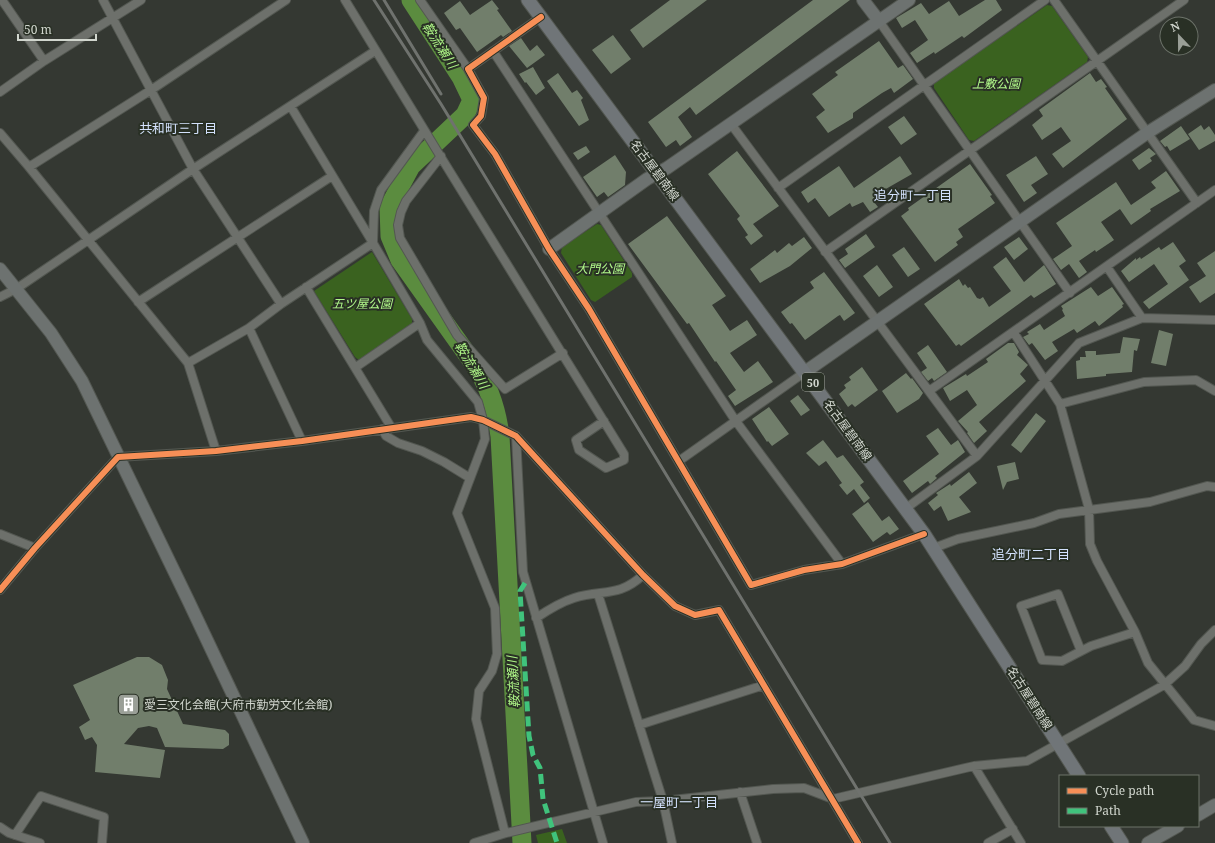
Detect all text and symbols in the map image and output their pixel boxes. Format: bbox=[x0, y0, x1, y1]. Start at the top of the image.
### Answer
scale bar bbox=[18, 16, 96, 42]
north arrow bbox=[1159, 16, 1199, 56]
water label: 鞍流瀬川 bbox=[418, 18, 463, 73]
text: N bbox=[1168, 18, 1182, 35]
text: 50 m bbox=[24, 21, 52, 38]
park label: 上敷公園 bbox=[972, 75, 1022, 92]
district label: 共和町三丁目 bbox=[139, 119, 217, 137]
street label: 名古屋碧南線 bbox=[627, 136, 683, 204]
district label: 追分町一丁目 bbox=[874, 186, 952, 204]
park label: 大門公園 bbox=[576, 260, 626, 277]
park label: 五ツ屋公園 bbox=[332, 295, 394, 312]
water label: 鞍流瀬川 bbox=[451, 338, 494, 394]
road number: 50 bbox=[802, 373, 824, 391]
street label: 名古屋碧南線 bbox=[820, 396, 876, 464]
district label: 追分町二丁目 bbox=[992, 545, 1070, 563]
water label: 鞍流瀬川 bbox=[503, 654, 523, 708]
street label: 名古屋碧南線 bbox=[1003, 663, 1057, 733]
building icon: 愛三文化会館(大府市勤労文化会館) bbox=[115, 691, 141, 717]
place label: 愛三文化会館(大府市勤労文化会館) bbox=[144, 696, 332, 713]
legend bbox=[1059, 775, 1199, 827]
text: Cycle path bbox=[1095, 782, 1155, 799]
district label: 一屋町一丁目 bbox=[640, 793, 718, 811]
text: Path bbox=[1095, 802, 1121, 819]

